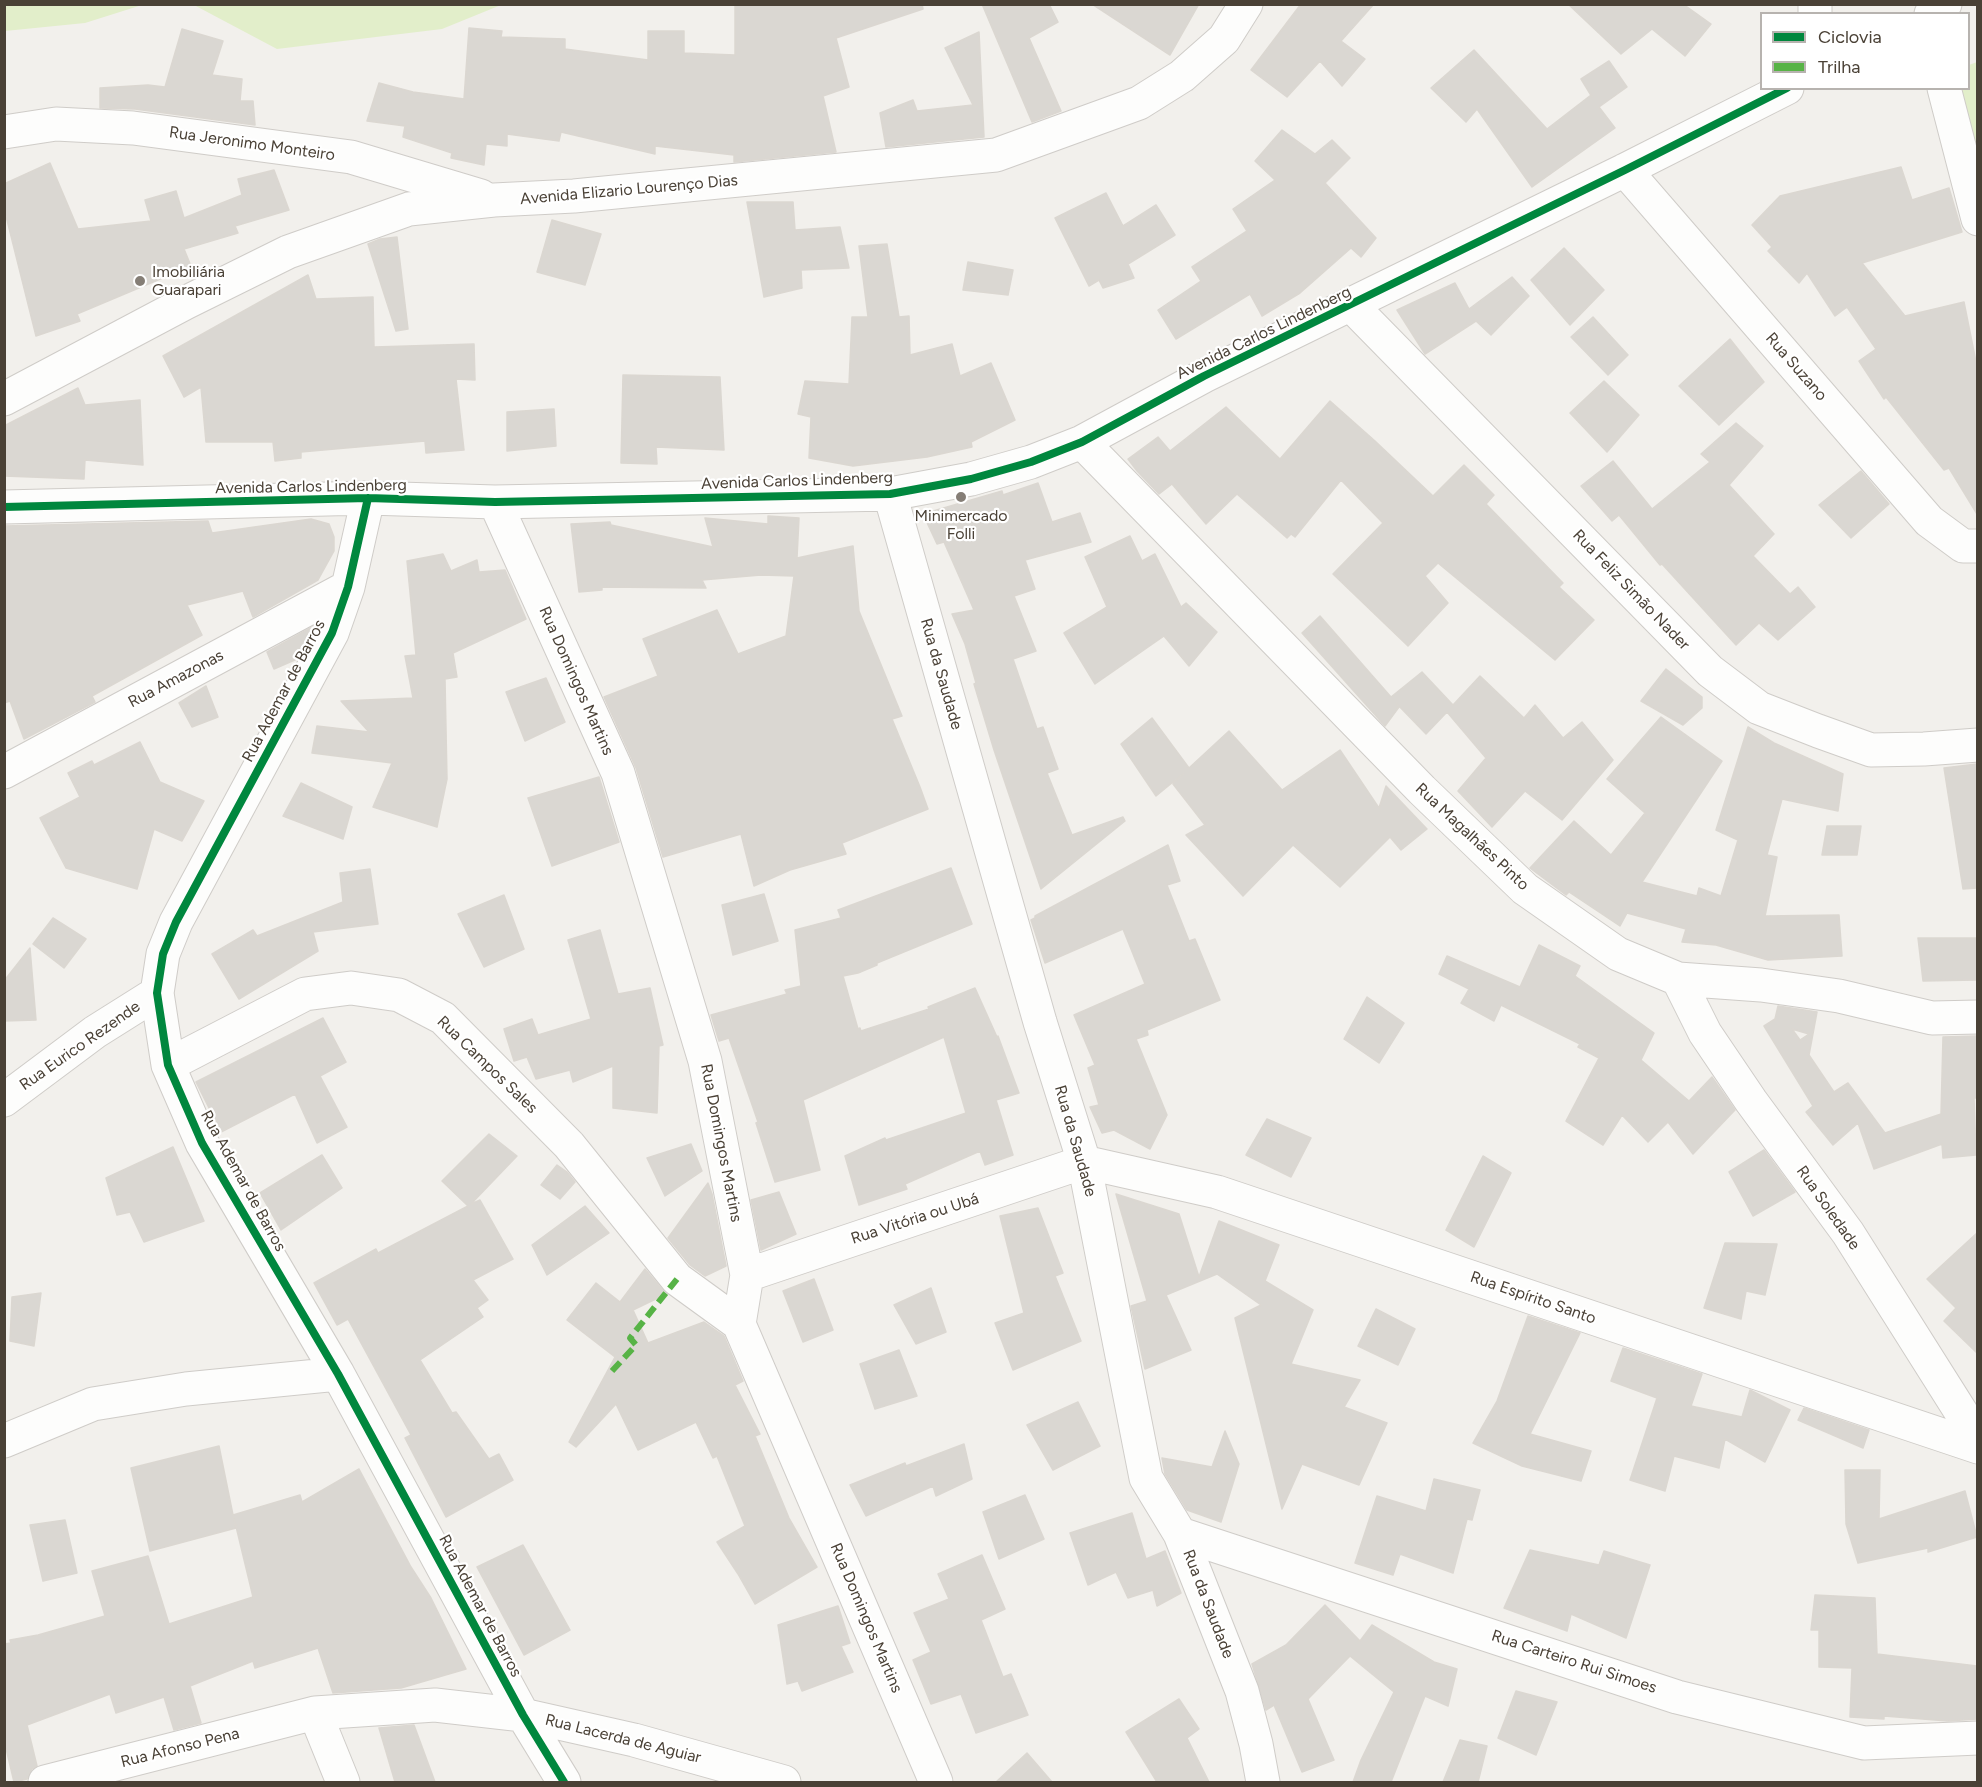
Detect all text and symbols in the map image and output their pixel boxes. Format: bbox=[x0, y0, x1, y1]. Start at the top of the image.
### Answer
legend bbox=[1760, 12, 1970, 90]
text: Ciclovia bbox=[1818, 26, 1882, 48]
text: Trilha bbox=[1818, 56, 1861, 78]
street label: Rua Jeronimo Monteiro bbox=[168, 123, 336, 165]
street label: Avenida Elizario Lourenço Dias bbox=[519, 171, 739, 209]
place label: Imobiliária Guarapari bbox=[152, 262, 225, 300]
marker: Imobiliária Guarapari bbox=[133, 274, 147, 288]
street label: Avenida Carlos Lindenberg bbox=[1174, 282, 1354, 384]
street label: Rua Suzano bbox=[1761, 329, 1831, 405]
street label: Avenida Carlos Lindenberg bbox=[701, 468, 893, 494]
street label: Avenida Carlos Lindenberg bbox=[215, 476, 407, 498]
marker: Minimercado Folli bbox=[954, 490, 968, 504]
place label: Minimercado Folli bbox=[914, 506, 1008, 544]
street label: Rua Feliz Simão Nader bbox=[1569, 526, 1693, 654]
street label: Rua Domingos Martins bbox=[535, 604, 617, 758]
street label: Rua Ademar de Barros bbox=[238, 616, 330, 766]
street label: Rua da Saudade bbox=[916, 616, 966, 732]
street label: Rua Amazonas bbox=[125, 646, 227, 712]
street label: Rua Magalhães Pinto bbox=[1411, 779, 1533, 895]
street label: Rua Eurico Rezende bbox=[16, 997, 144, 1095]
street label: Rua Campos Sales bbox=[433, 1012, 541, 1118]
street label: Rua Domingos Martins bbox=[696, 1062, 746, 1224]
street label: Rua da Saudade bbox=[1050, 1083, 1100, 1199]
street label: Rua Ademar de Barros bbox=[196, 1107, 290, 1255]
street label: Rua Soledade bbox=[1792, 1162, 1864, 1254]
street label: Rua Vitória ou Ubá bbox=[849, 1189, 981, 1249]
street label: Rua Espírito Santo bbox=[1468, 1267, 1598, 1329]
street label: Rua Ademar de Barros bbox=[434, 1531, 526, 1681]
street label: Rua Domingos Martins bbox=[826, 1540, 906, 1696]
street label: Rua da Saudade bbox=[1178, 1547, 1238, 1661]
street label: Rua Carteiro Rui Simoes bbox=[1489, 1626, 1659, 1698]
street label: Rua Lacerda de Aguiar bbox=[543, 1710, 703, 1768]
street label: Rua Afonso Pena bbox=[119, 1724, 241, 1772]

